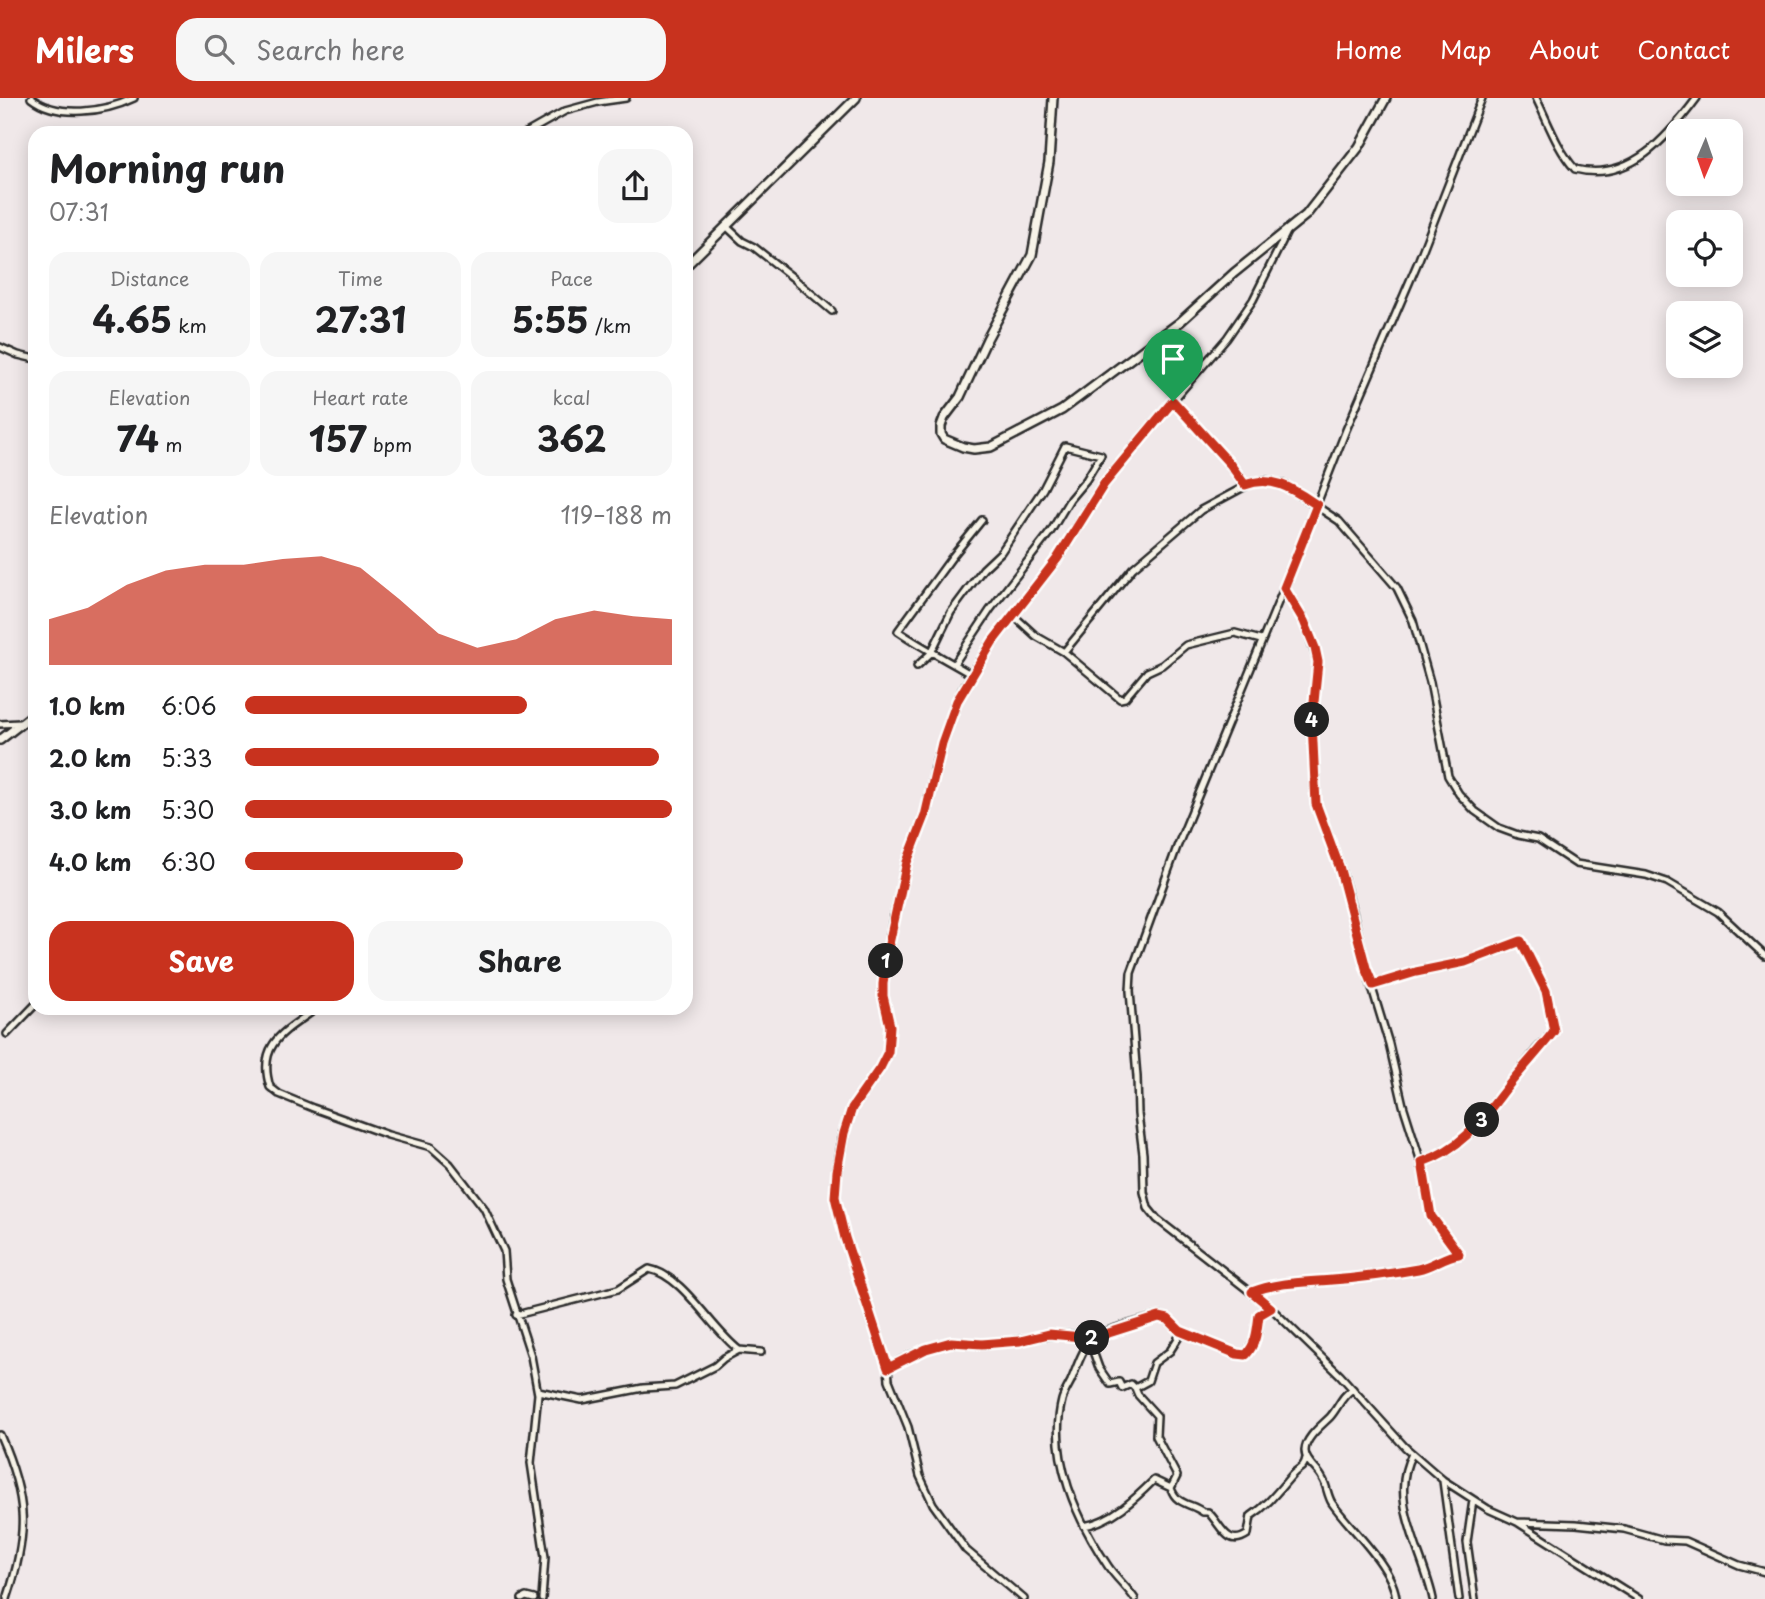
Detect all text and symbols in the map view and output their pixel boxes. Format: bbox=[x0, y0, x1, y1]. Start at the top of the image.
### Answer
search box bbox=[176, 18, 666, 81]
text: Milers bbox=[35, 24, 134, 74]
icon: search bbox=[200, 30, 238, 68]
text: Search here bbox=[256, 30, 405, 69]
text: Home bbox=[1335, 31, 1402, 67]
text: Map bbox=[1440, 31, 1491, 67]
text: About bbox=[1529, 31, 1599, 67]
text: Contact bbox=[1637, 31, 1730, 67]
north arrow bbox=[1666, 119, 1743, 196]
map controls bbox=[1666, 119, 1743, 378]
text: Morning run bbox=[49, 139, 285, 196]
button: share bbox=[598, 149, 672, 223]
text: 07:31 bbox=[49, 194, 109, 229]
button: locate bbox=[1666, 210, 1743, 287]
text: Distance bbox=[110, 264, 189, 292]
text: Time bbox=[338, 264, 383, 292]
text: Pace bbox=[550, 264, 593, 292]
text: 4.65 bbox=[92, 292, 172, 345]
text: 27:31 bbox=[315, 292, 406, 345]
text: 5:55 bbox=[512, 292, 589, 345]
button: layers bbox=[1666, 301, 1743, 378]
text: km bbox=[172, 311, 207, 339]
text: /km bbox=[589, 311, 631, 339]
pin bbox=[1143, 329, 1203, 401]
icon: arrive bbox=[1154, 340, 1192, 378]
text: Elevation bbox=[109, 383, 190, 411]
text: Heart rate bbox=[313, 383, 408, 411]
text: kcal bbox=[553, 383, 590, 411]
text: 74 bbox=[116, 411, 159, 464]
text: 157 bbox=[309, 411, 367, 464]
text: 362 bbox=[537, 411, 606, 464]
text: m bbox=[159, 430, 183, 458]
text: bpm bbox=[367, 430, 412, 458]
text: Elevation bbox=[49, 497, 148, 532]
text: 119–188 m bbox=[561, 497, 672, 532]
text: 1.0 km bbox=[49, 688, 126, 723]
text: 6:06 bbox=[161, 688, 217, 723]
pin: 4 bbox=[1294, 702, 1330, 738]
text: 4 bbox=[1305, 705, 1318, 733]
text: 2.0 km bbox=[49, 740, 131, 775]
text: 5:33 bbox=[161, 740, 213, 775]
text: 3.0 km bbox=[49, 792, 131, 827]
text: 5:30 bbox=[161, 792, 214, 827]
text: 4.0 km bbox=[49, 844, 132, 879]
text: 6:30 bbox=[161, 844, 216, 879]
button: Save bbox=[49, 921, 354, 1001]
button: Share bbox=[368, 921, 672, 1001]
pin: 1 bbox=[868, 944, 903, 978]
text: 1 bbox=[881, 946, 890, 974]
pin: 3 bbox=[1464, 1102, 1500, 1138]
text: 3 bbox=[1475, 1105, 1488, 1133]
pin: 2 bbox=[1074, 1320, 1110, 1356]
text: 2 bbox=[1085, 1323, 1098, 1351]

